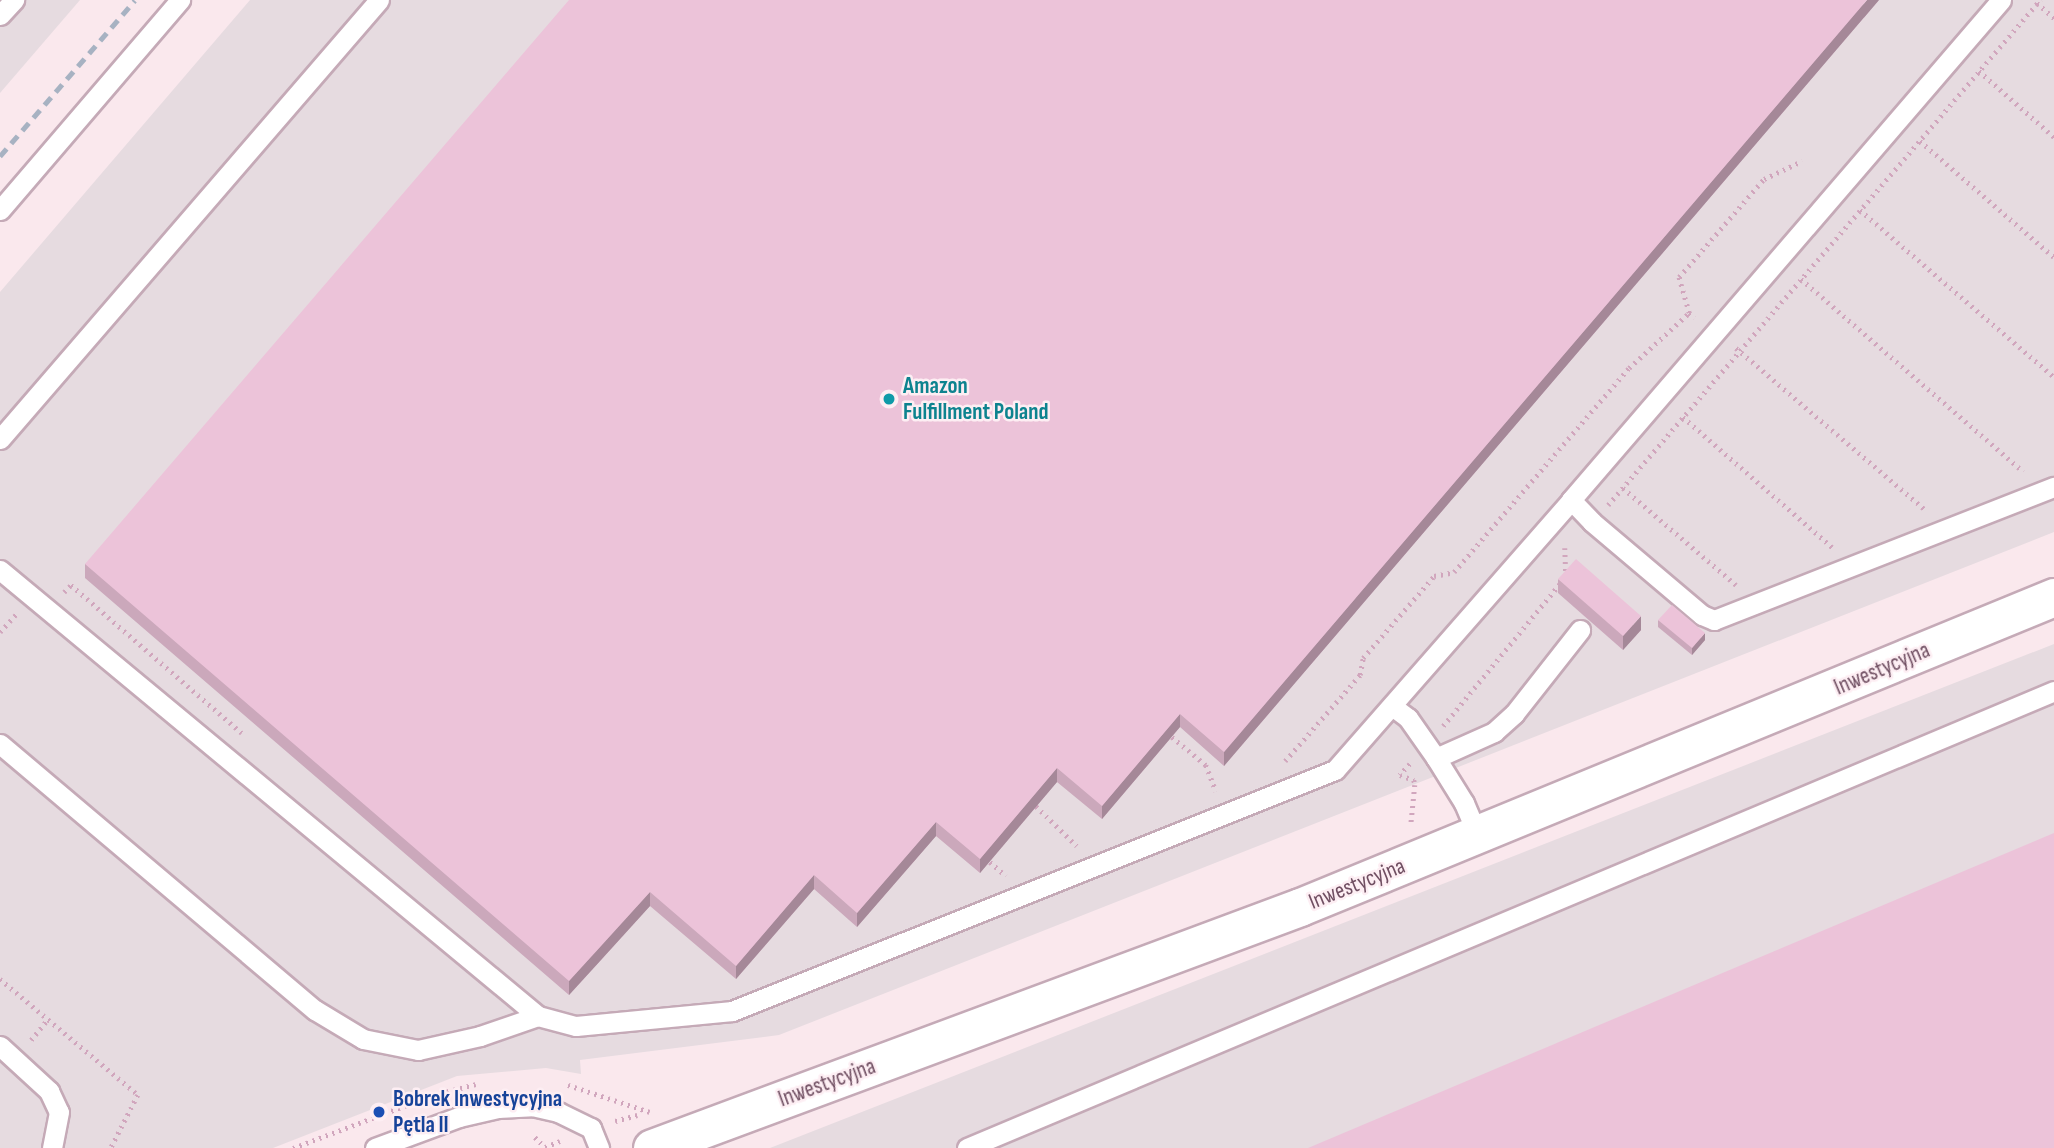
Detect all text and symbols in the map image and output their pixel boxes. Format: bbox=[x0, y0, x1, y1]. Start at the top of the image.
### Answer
place label: Amazon Fulfillment Poland bbox=[903, 372, 1049, 426]
marker: Amazon Fulfillment Poland bbox=[881, 391, 897, 407]
street label: Inwestycyjna bbox=[1830, 637, 1934, 701]
street label: Inwestycyjna bbox=[1305, 852, 1409, 916]
street label: Inwestycyjna bbox=[775, 1053, 879, 1113]
place label: Bobrek Inwestycyjna Pętla II bbox=[393, 1085, 562, 1139]
marker: Bobrek Inwestycyjna Pętla II bbox=[371, 1104, 387, 1120]

